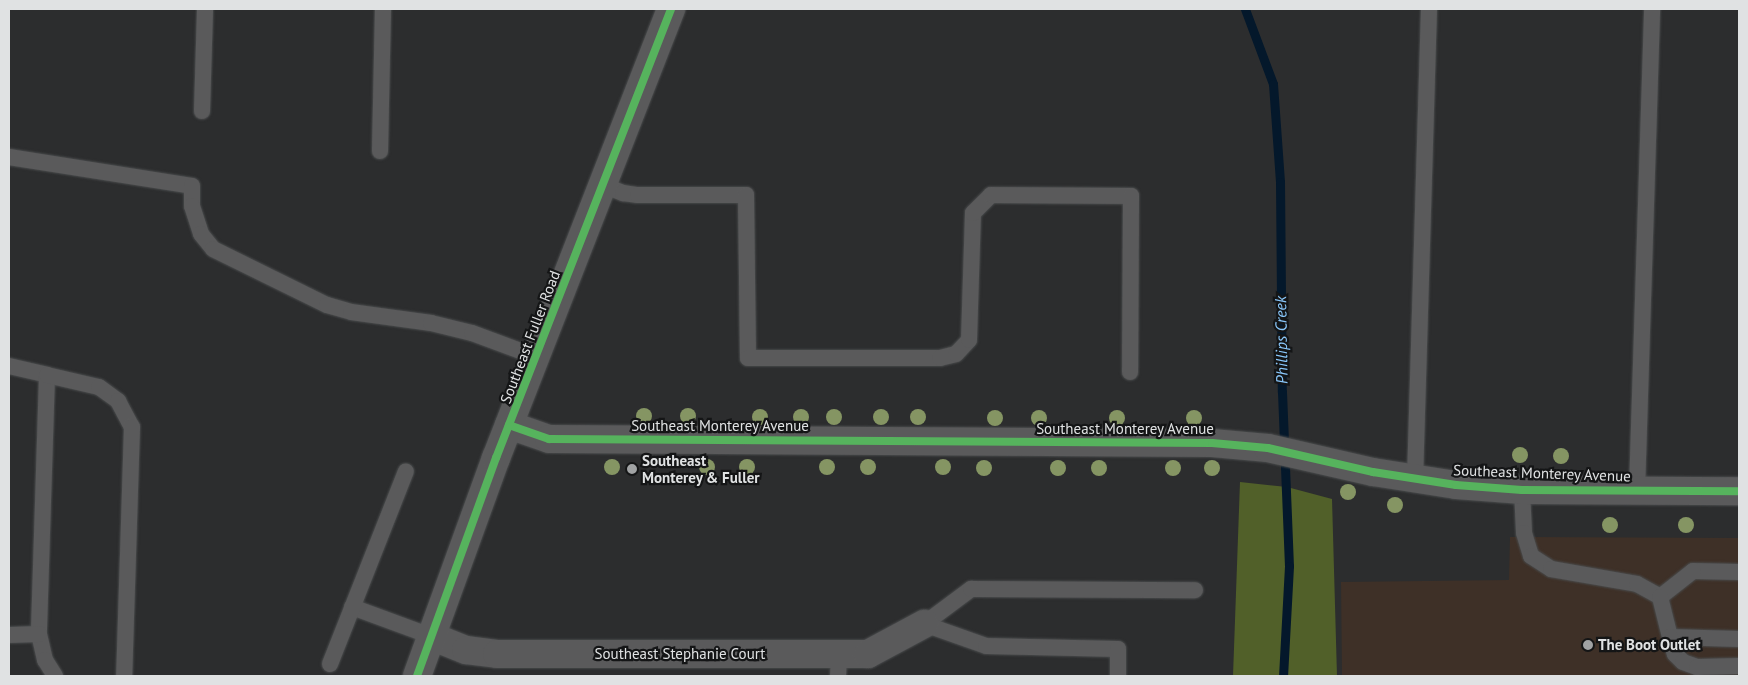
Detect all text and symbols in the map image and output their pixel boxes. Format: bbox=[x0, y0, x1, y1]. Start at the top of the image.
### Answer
street label: Southeast Fuller Road bbox=[496, 268, 564, 406]
water label: Phillips Creek bbox=[1271, 296, 1291, 384]
street label: Southeast Monterey Avenue bbox=[631, 417, 809, 435]
street label: Southeast Monterey Avenue bbox=[1036, 420, 1214, 438]
place label: Southeast Monterey & Fuller bbox=[642, 451, 760, 486]
street label: Southeast Monterey Avenue bbox=[1452, 461, 1632, 485]
marker: Southeast Monterey & Fuller bbox=[626, 463, 638, 475]
place label: The Boot Outlet bbox=[1598, 636, 1701, 654]
marker: The Boot Outlet bbox=[1582, 639, 1594, 651]
street label: Southeast Stephanie Court bbox=[595, 645, 765, 663]

